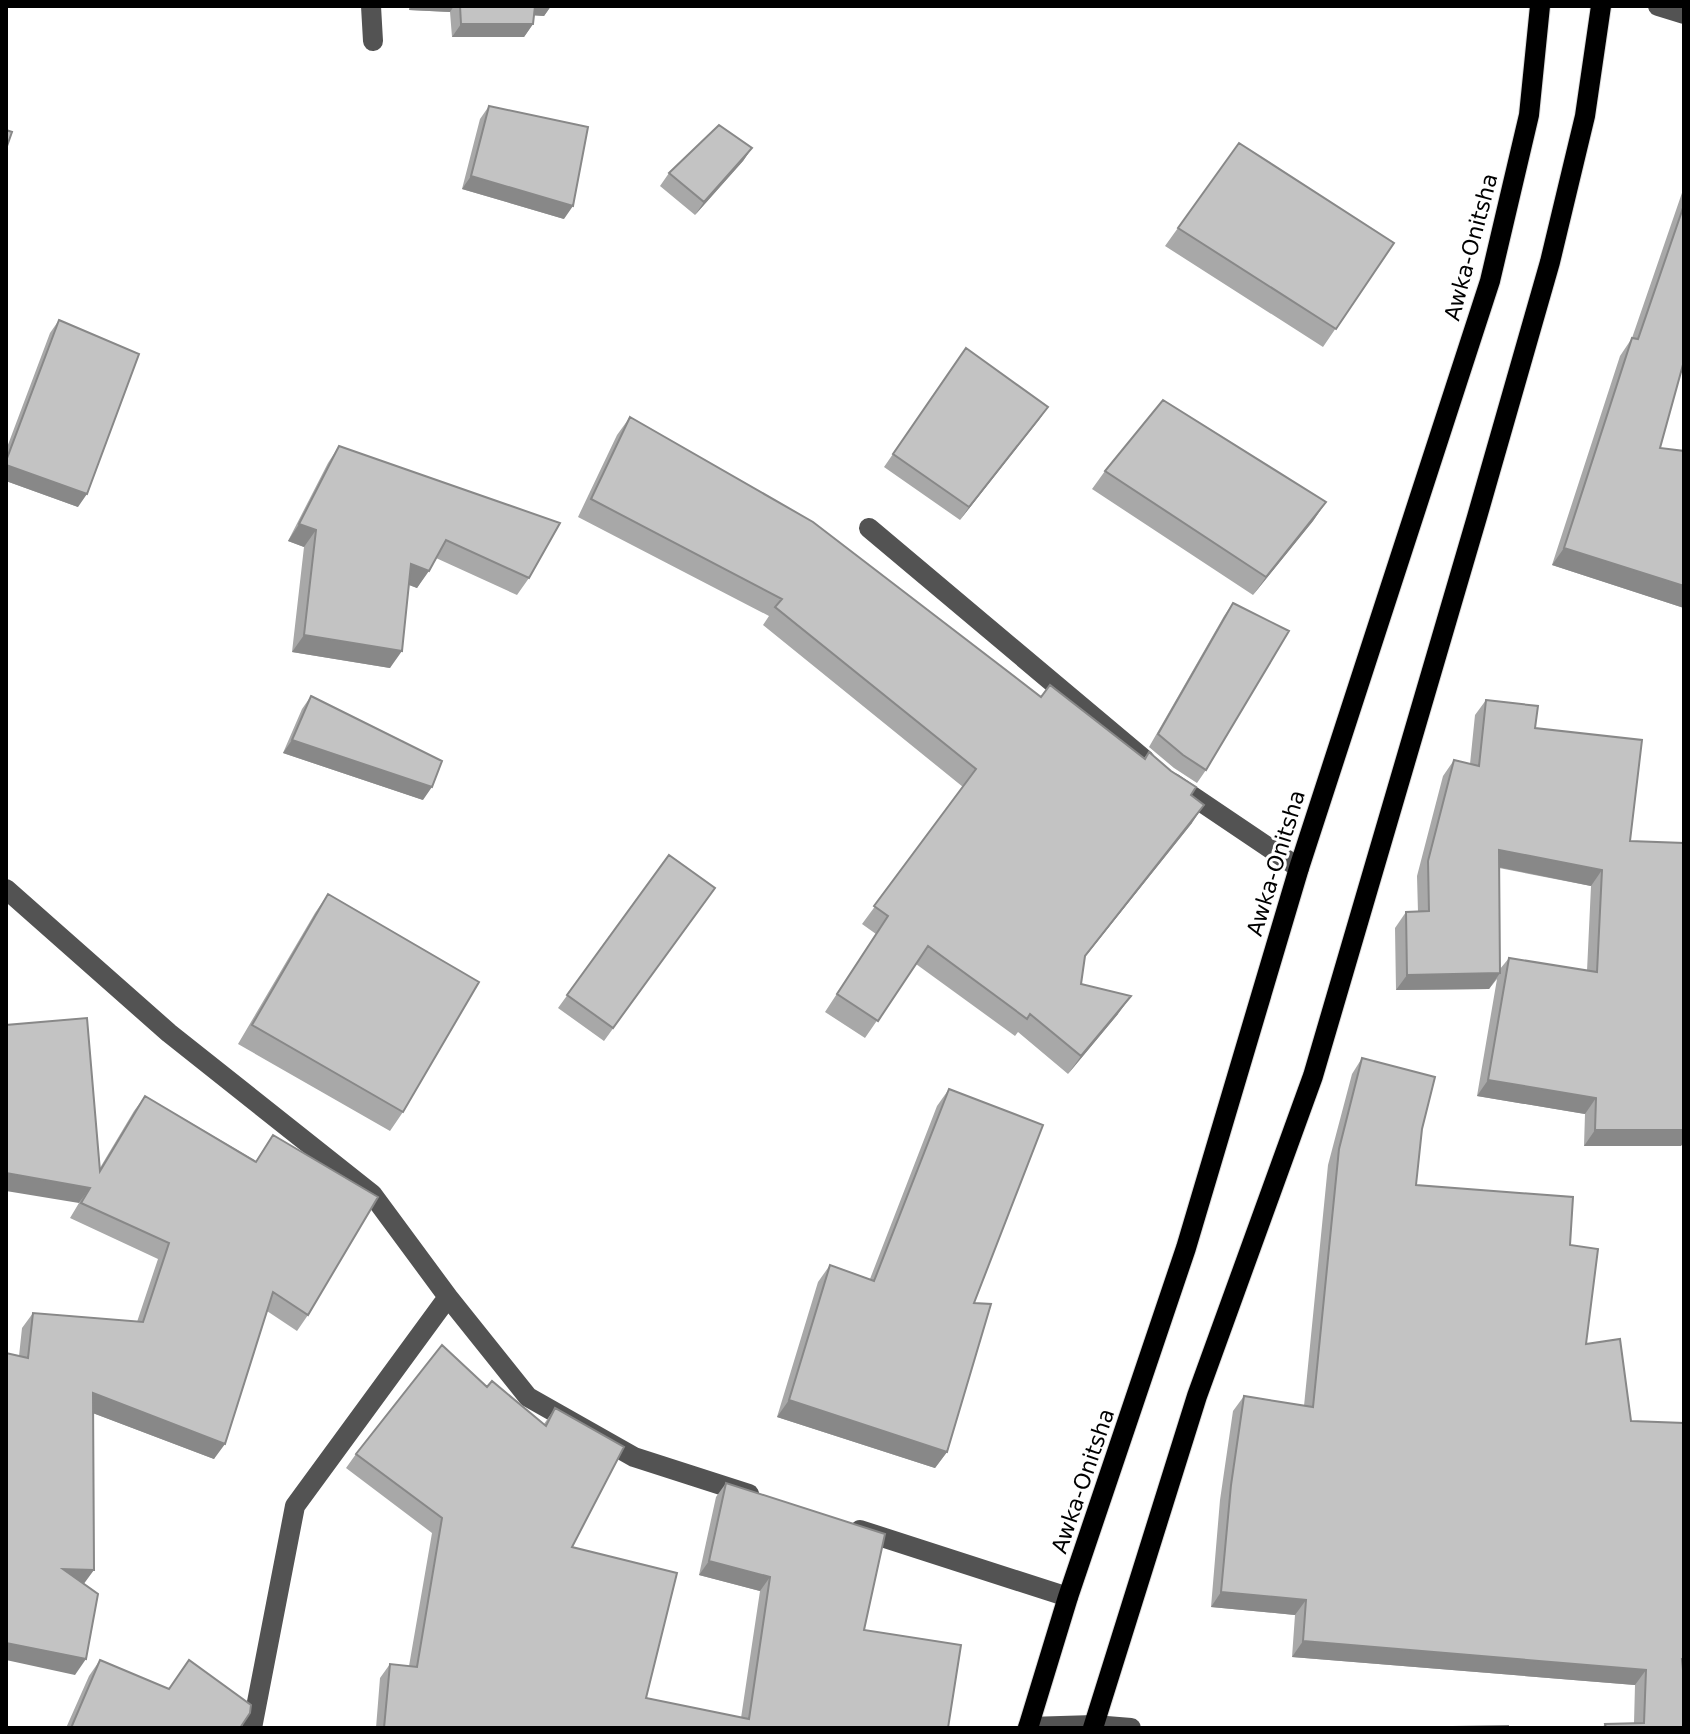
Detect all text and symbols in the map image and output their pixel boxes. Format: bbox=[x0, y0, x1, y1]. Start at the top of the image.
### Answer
street label: Awka-Onitsha bbox=[1439, 171, 1503, 323]
street label: Awka-Onitsha bbox=[1242, 787, 1310, 939]
street label: Awka-Onitsha bbox=[1047, 1405, 1119, 1557]

